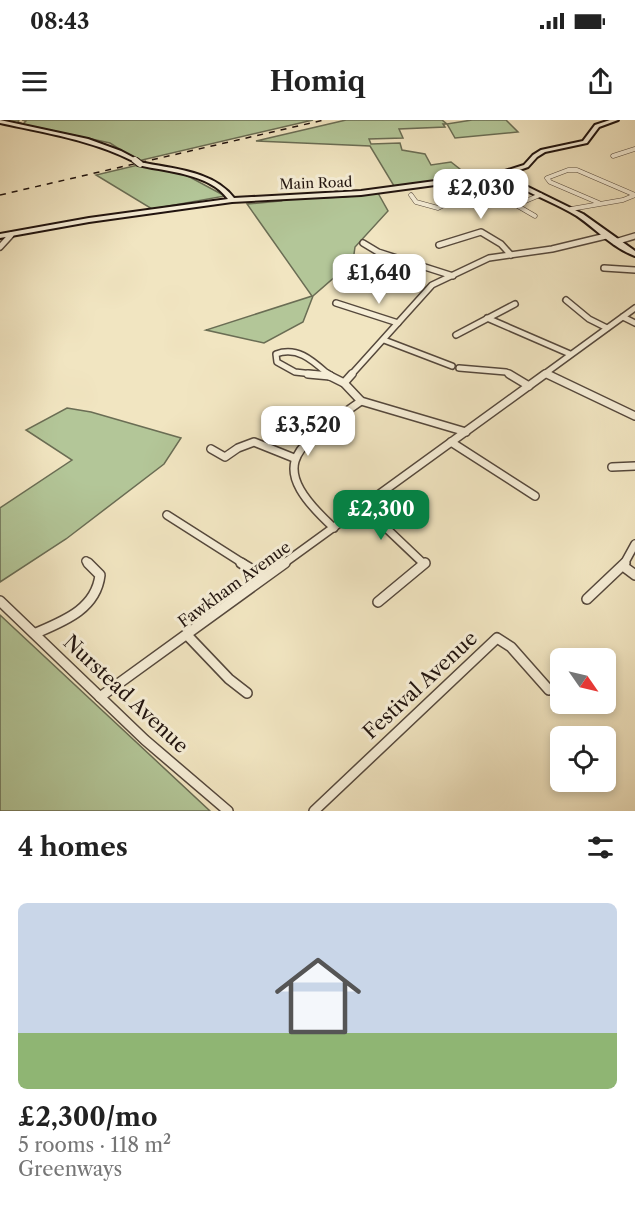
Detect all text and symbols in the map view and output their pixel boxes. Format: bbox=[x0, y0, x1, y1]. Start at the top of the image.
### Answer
text: 08:43 bbox=[30, 8, 90, 35]
icon: menu bbox=[18, 65, 51, 98]
text: Homiq bbox=[270, 65, 365, 98]
icon: share bbox=[584, 65, 617, 98]
pin: £2,030 bbox=[432, 169, 530, 220]
street label: Main Road bbox=[279, 173, 353, 193]
text: £2,030 bbox=[447, 176, 515, 200]
pin: £1,640 bbox=[330, 254, 428, 305]
text: £1,640 bbox=[347, 261, 411, 285]
pin: £3,520 bbox=[259, 406, 357, 457]
text: £3,520 bbox=[275, 413, 341, 437]
pin: £2,300 bbox=[332, 490, 430, 541]
text: £2,300 bbox=[347, 497, 415, 521]
street label: Fawkham Avenue bbox=[174, 536, 294, 631]
street label: Festival Avenue bbox=[358, 626, 482, 744]
street label: Nurstead Avenue bbox=[59, 630, 193, 758]
north arrow bbox=[550, 648, 616, 714]
map controls bbox=[550, 648, 616, 792]
button: locate bbox=[550, 726, 616, 792]
text: 4 homes bbox=[18, 831, 128, 863]
icon: filters bbox=[584, 831, 617, 864]
icon: home bbox=[264, 942, 372, 1050]
text: £2,300/mo bbox=[18, 1101, 158, 1133]
text: 5 rooms · 118 m² bbox=[18, 1133, 171, 1157]
text: Greenways bbox=[18, 1157, 122, 1181]

